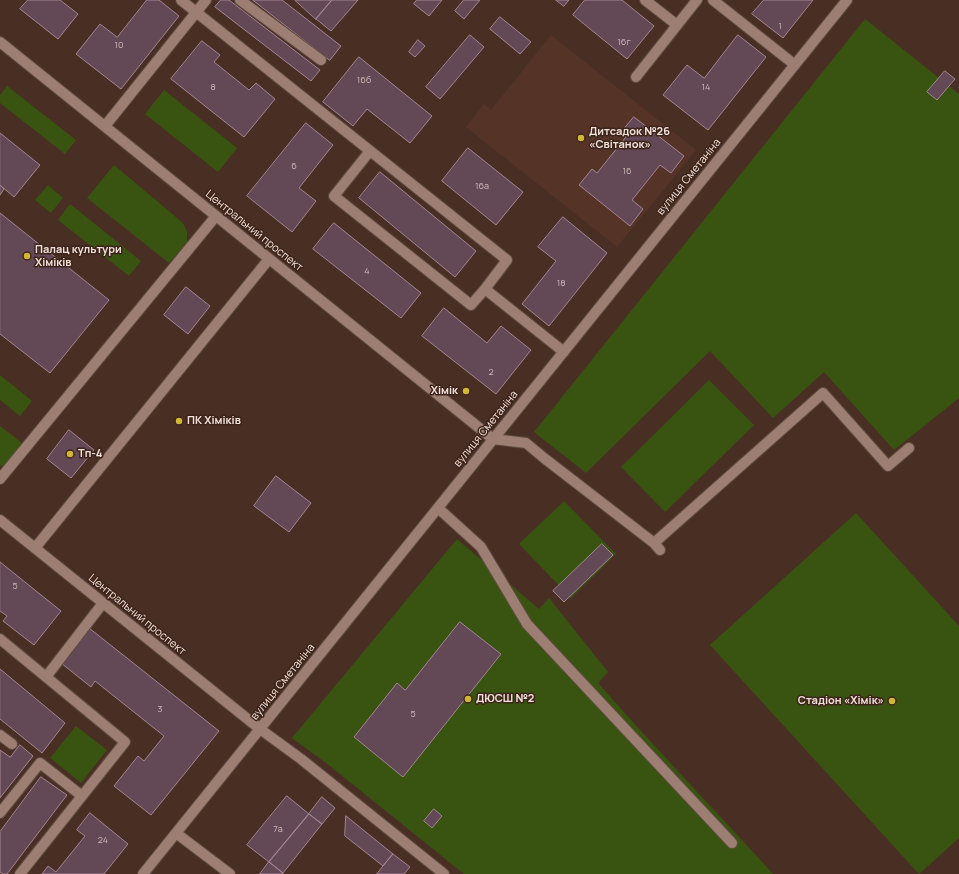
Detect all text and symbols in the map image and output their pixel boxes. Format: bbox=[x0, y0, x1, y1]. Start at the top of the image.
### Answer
house number: 1 bbox=[778, 21, 782, 31]
house number: 16г bbox=[617, 37, 631, 47]
house number: 10 bbox=[115, 40, 123, 50]
house number: 16б bbox=[357, 75, 371, 85]
house number: 8 bbox=[210, 82, 216, 92]
house number: 14 bbox=[702, 82, 710, 92]
place label: Дитсадок №26 «Світанок» bbox=[589, 125, 670, 151]
marker: Дитсадок №26 «Світанок» bbox=[576, 133, 586, 143]
street label: вулиця Сметаніна bbox=[654, 136, 724, 218]
house number: 6 bbox=[291, 161, 297, 171]
house number: 16 bbox=[622, 166, 632, 176]
house number: 16а bbox=[475, 181, 489, 191]
street label: Центральний проспект bbox=[203, 188, 305, 274]
place label: Палац культури Хіміків bbox=[35, 243, 122, 269]
marker: Палац культури Хіміків bbox=[22, 251, 32, 261]
house number: 4 bbox=[364, 266, 370, 276]
house number: 18 bbox=[557, 278, 565, 288]
house number: 2 bbox=[488, 367, 494, 377]
place label: Хімік bbox=[431, 384, 458, 398]
marker: Хімік bbox=[461, 386, 471, 396]
street label: вулиця Сметаніна bbox=[451, 388, 521, 470]
place label: ПК Хіміків bbox=[187, 414, 241, 428]
marker: ПК Хіміків bbox=[174, 416, 184, 426]
place label: Тп-4 bbox=[78, 447, 103, 461]
marker: Тп-4 bbox=[65, 449, 75, 459]
street label: Центральний проспект bbox=[86, 572, 188, 658]
house number: 5 bbox=[12, 581, 18, 591]
street label: вулиця Сметаніна bbox=[248, 641, 318, 723]
place label: ДЮСШ №2 bbox=[476, 692, 534, 706]
marker: ДЮСШ №2 bbox=[463, 694, 473, 704]
place label: Стадіон «Хімік» bbox=[798, 694, 884, 708]
marker: Стадіон «Хімік» bbox=[887, 696, 897, 706]
house number: 3 bbox=[158, 704, 162, 714]
house number: 5 bbox=[410, 709, 416, 719]
house number: 7а bbox=[273, 824, 283, 834]
house number: 24 bbox=[98, 835, 108, 845]

